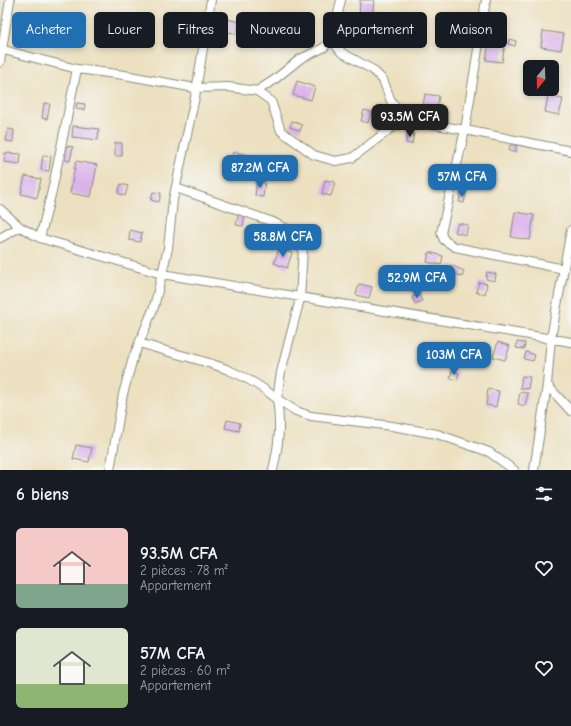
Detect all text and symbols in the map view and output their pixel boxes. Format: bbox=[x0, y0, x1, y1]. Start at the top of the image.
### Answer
chip: Acheter bbox=[12, 12, 86, 48]
chip: Louer bbox=[94, 12, 155, 48]
chip: Filtres bbox=[163, 12, 228, 48]
chip: Nouveau bbox=[236, 12, 315, 48]
chip: Appartement bbox=[323, 12, 427, 48]
chip: Maison bbox=[435, 12, 507, 48]
north arrow bbox=[523, 60, 559, 96]
map controls bbox=[523, 60, 559, 96]
pin: 93.5M CFA bbox=[364, 104, 456, 138]
text: 93.5M CFA bbox=[380, 109, 440, 124]
pin: 87.2M CFA bbox=[214, 155, 306, 189]
text: 87.2M CFA bbox=[231, 160, 289, 175]
pin: 57M CFA bbox=[425, 164, 499, 198]
text: 57M CFA bbox=[437, 169, 487, 184]
pin: 58.8M CFA bbox=[237, 224, 329, 258]
text: 58.8M CFA bbox=[253, 229, 313, 244]
pin: 52.9M CFA bbox=[371, 265, 463, 299]
text: 52.9M CFA bbox=[387, 270, 447, 285]
pin: 103M CFA bbox=[413, 342, 495, 376]
text: 103M CFA bbox=[426, 347, 482, 362]
icon: filters bbox=[533, 483, 555, 505]
text: 6 biens bbox=[16, 485, 69, 504]
icon: home bbox=[48, 544, 96, 592]
text: 93.5M CFA bbox=[140, 544, 218, 563]
icon: heart bbox=[533, 557, 555, 579]
text: 2 pièces · 78 m² bbox=[140, 563, 228, 578]
text: Appartement bbox=[140, 578, 211, 593]
icon: home bbox=[48, 644, 96, 692]
text: 57M CFA bbox=[140, 644, 205, 663]
icon: heart bbox=[533, 657, 555, 679]
text: 2 pièces · 60 m² bbox=[140, 663, 230, 678]
text: Appartement bbox=[140, 678, 211, 693]

